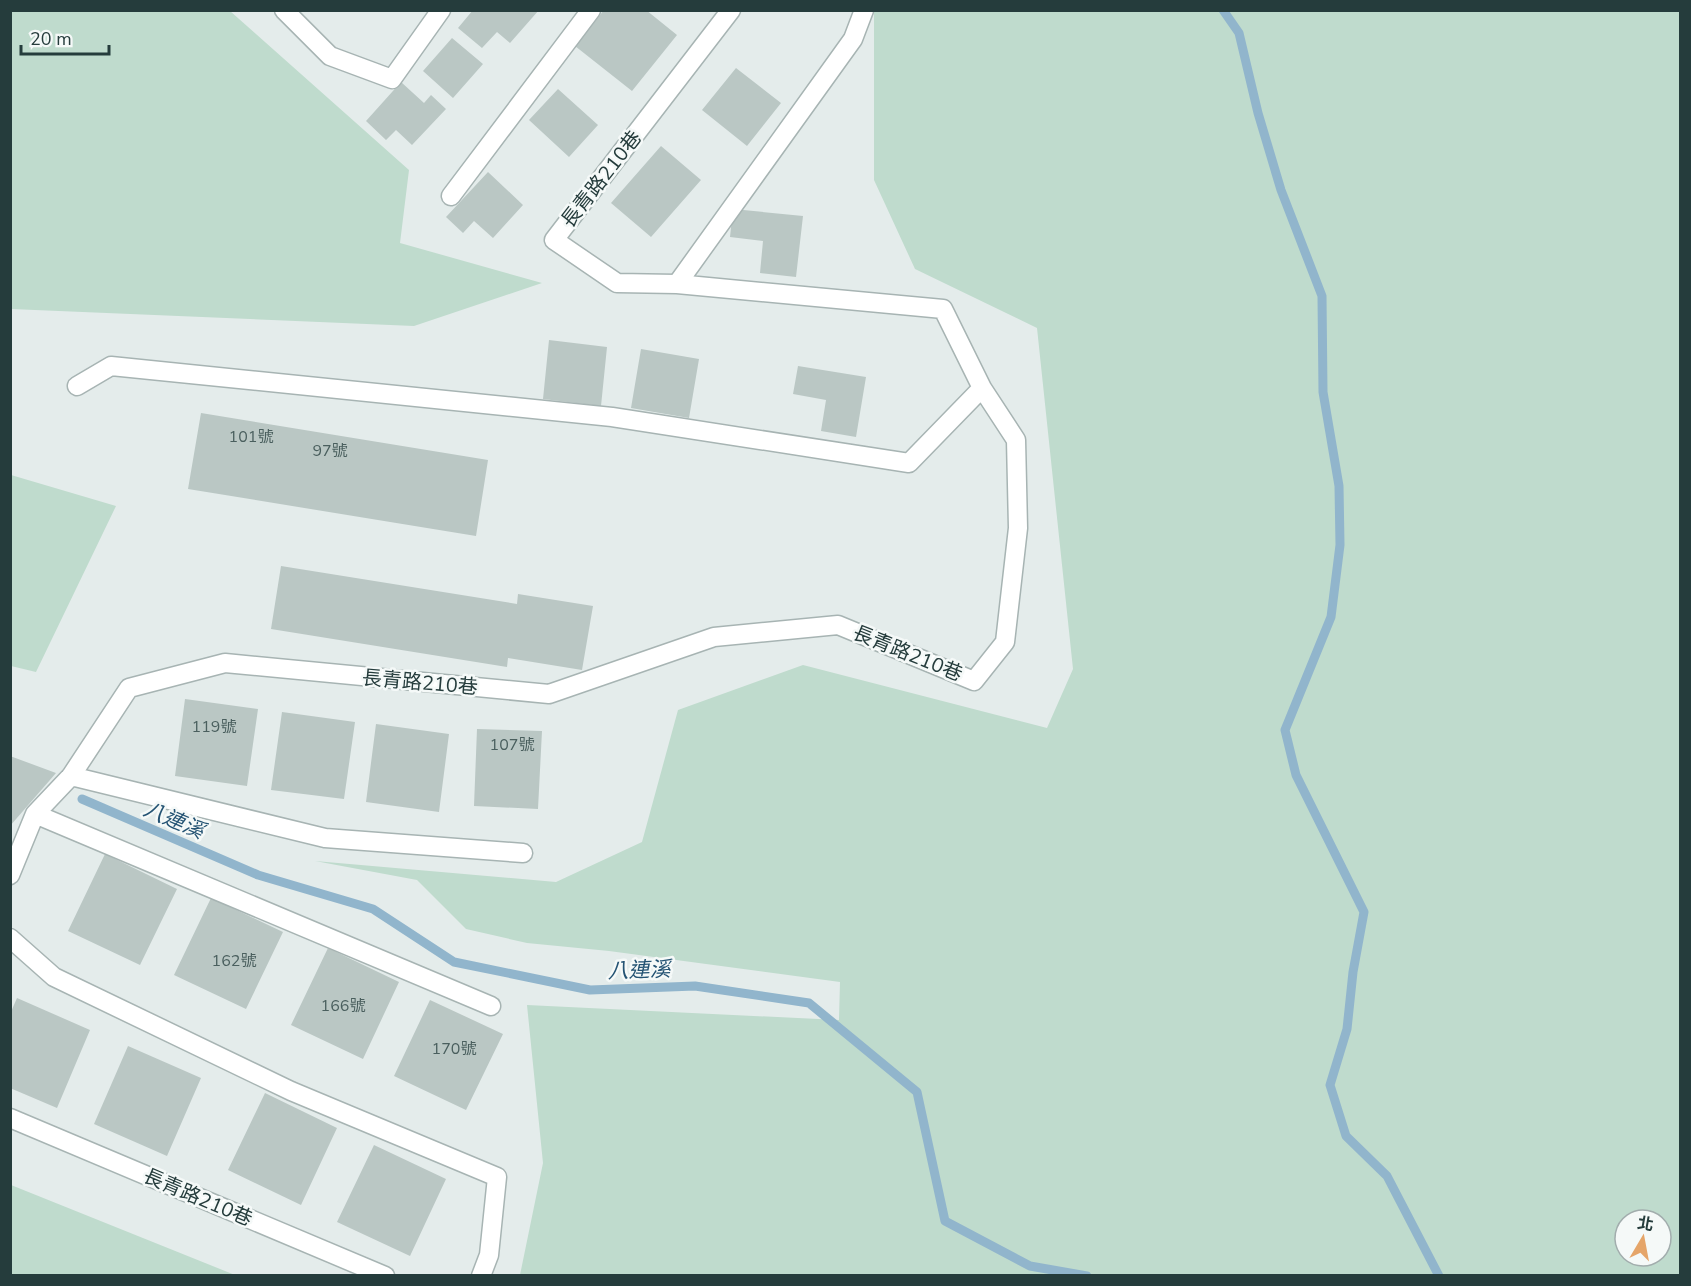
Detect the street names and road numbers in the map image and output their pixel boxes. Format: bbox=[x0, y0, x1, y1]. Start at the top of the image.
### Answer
street label: 長青路210巷 bbox=[555, 125, 648, 233]
street label: 長青路210巷 bbox=[849, 619, 967, 688]
street label: 長青路210巷 bbox=[361, 664, 479, 701]
street label: 長青路210巷 bbox=[139, 1162, 256, 1233]

